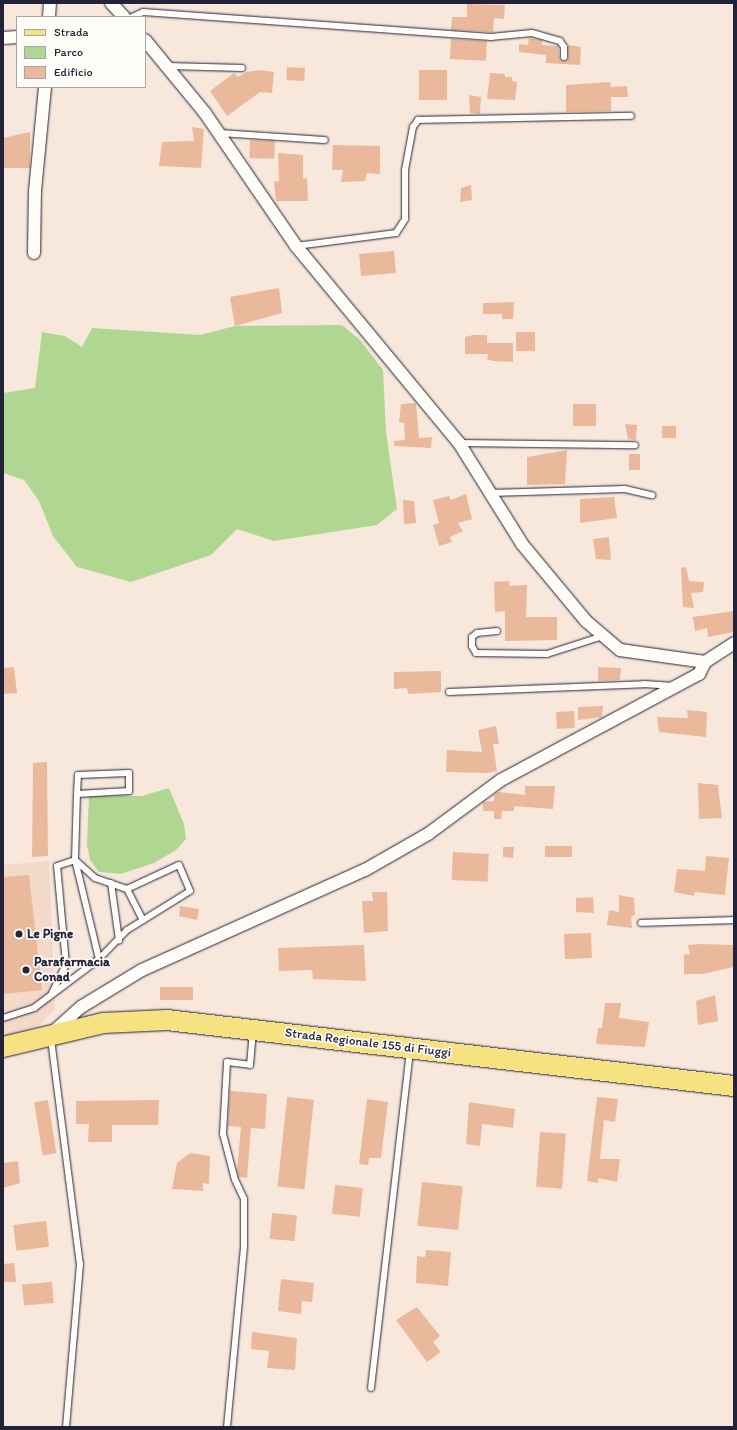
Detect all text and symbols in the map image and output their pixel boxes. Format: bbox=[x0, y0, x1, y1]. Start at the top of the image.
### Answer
legend bbox=[16, 16, 146, 88]
text: Strada bbox=[54, 25, 88, 39]
text: Parco bbox=[54, 45, 83, 59]
text: Edificio bbox=[54, 65, 93, 79]
place label: Le Pigne bbox=[27, 926, 73, 942]
marker: Le Pigne bbox=[14, 929, 24, 939]
place label: Parafarmacia Conad bbox=[34, 955, 110, 986]
marker: Parafarmacia Conad bbox=[21, 965, 31, 975]
street label: Strada Regionale 155 di Fiuggi bbox=[284, 1025, 452, 1061]

